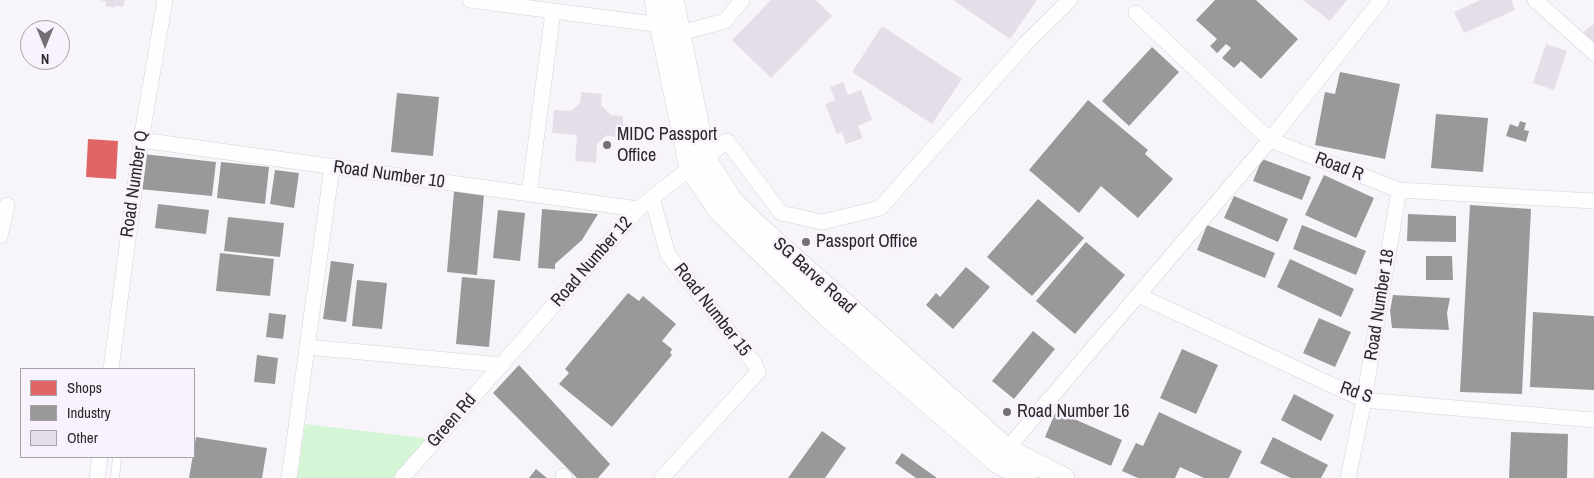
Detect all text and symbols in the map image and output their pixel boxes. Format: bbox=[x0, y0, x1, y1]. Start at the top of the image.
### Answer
north arrow bbox=[20, 20, 70, 70]
text: N bbox=[41, 50, 49, 68]
place label: MIDC Passport Office bbox=[617, 124, 717, 166]
street label: Road Number Q bbox=[117, 129, 153, 239]
marker: MIDC Passport Office bbox=[601, 139, 613, 151]
street label: Road R bbox=[1312, 148, 1366, 186]
street label: Road Number 10 bbox=[332, 156, 446, 194]
street label: Road Number 12 bbox=[547, 213, 637, 311]
place label: Passport Office bbox=[816, 231, 917, 253]
street label: SG Barve Road bbox=[768, 233, 860, 319]
marker: Passport Office bbox=[800, 236, 812, 248]
street label: Road Number 18 bbox=[1361, 248, 1399, 362]
street label: Road Number 15 bbox=[669, 259, 755, 361]
legend bbox=[20, 368, 195, 458]
text: Shops bbox=[67, 377, 102, 398]
street label: Rd S bbox=[1337, 377, 1375, 409]
street label: Green Rd bbox=[423, 390, 481, 452]
place label: Road Number 16 bbox=[1017, 401, 1129, 423]
text: Industry bbox=[67, 402, 111, 423]
marker: Road Number 16 bbox=[1001, 406, 1013, 418]
text: Other bbox=[67, 427, 98, 448]

